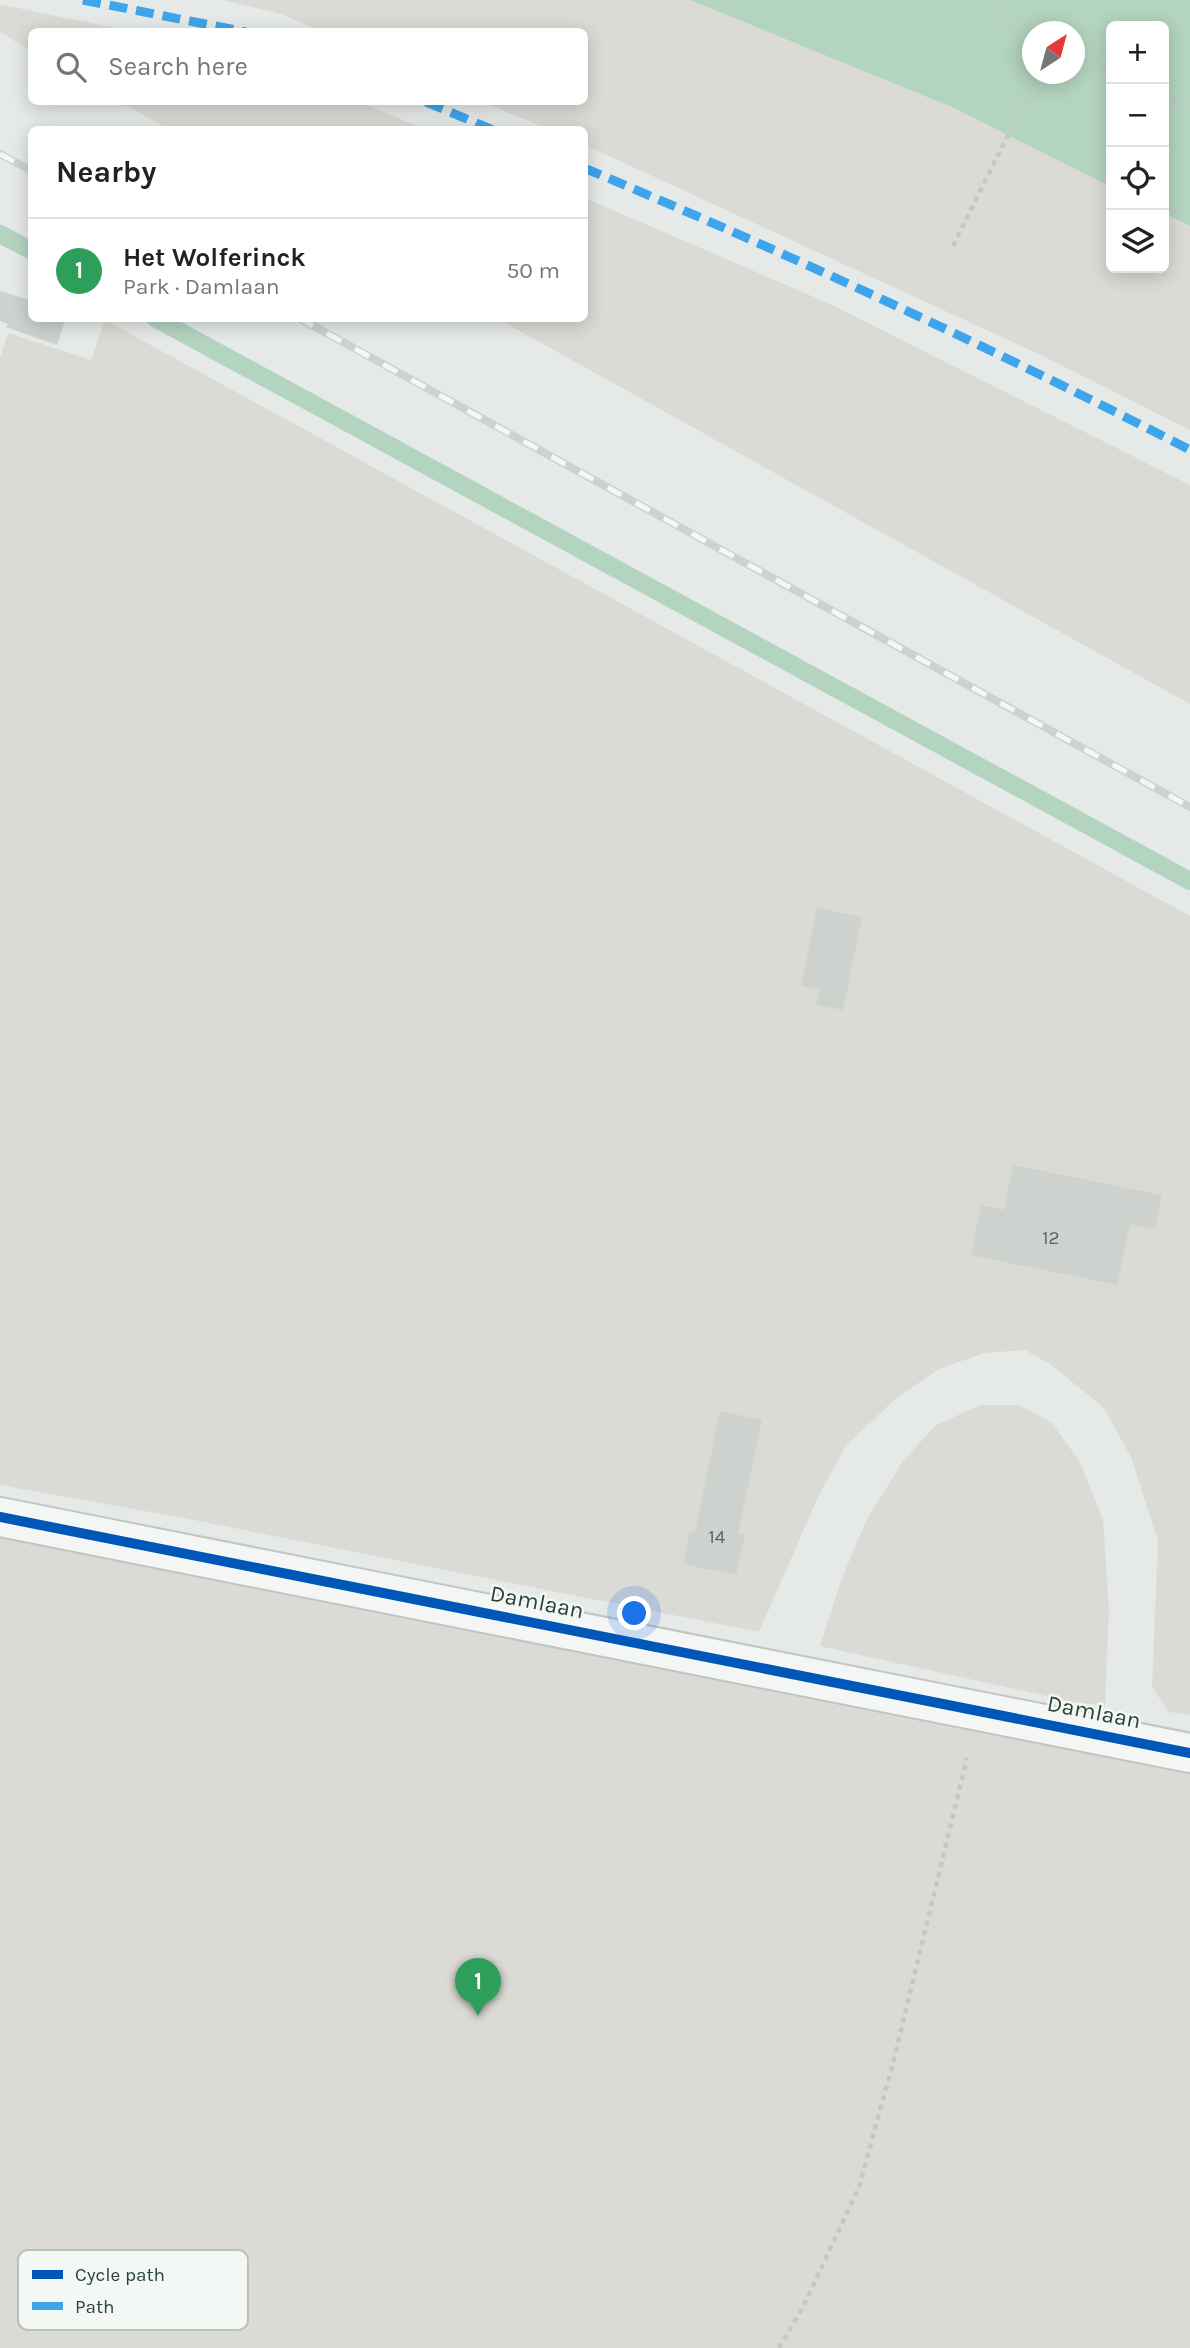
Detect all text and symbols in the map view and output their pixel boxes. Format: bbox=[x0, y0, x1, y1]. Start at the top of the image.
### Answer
north arrow bbox=[1022, 21, 1085, 84]
map controls bbox=[1106, 21, 1169, 273]
button: + bbox=[1106, 21, 1169, 84]
search box bbox=[28, 28, 588, 105]
icon: search bbox=[52, 48, 90, 86]
text: Search here bbox=[108, 51, 248, 82]
button: − bbox=[1106, 84, 1169, 147]
button: locate bbox=[1106, 147, 1169, 210]
text: Nearby bbox=[56, 154, 156, 190]
button: layers bbox=[1106, 210, 1169, 273]
text: Het Wolferinck bbox=[123, 242, 306, 273]
text: 1 bbox=[75, 257, 83, 284]
text: 50 m bbox=[506, 257, 560, 284]
text: Park · Damlaan bbox=[123, 273, 280, 300]
house number: 12 bbox=[1042, 1227, 1060, 1249]
house number: 14 bbox=[709, 1526, 726, 1548]
street label: Damlaan bbox=[488, 1580, 586, 1624]
your location bbox=[617, 1596, 651, 1630]
street label: Damlaan bbox=[1045, 1690, 1143, 1734]
pin: 1 bbox=[455, 1958, 501, 2016]
legend bbox=[18, 2250, 248, 2330]
text: Cycle path bbox=[75, 2264, 165, 2286]
text: Path bbox=[75, 2296, 115, 2318]

